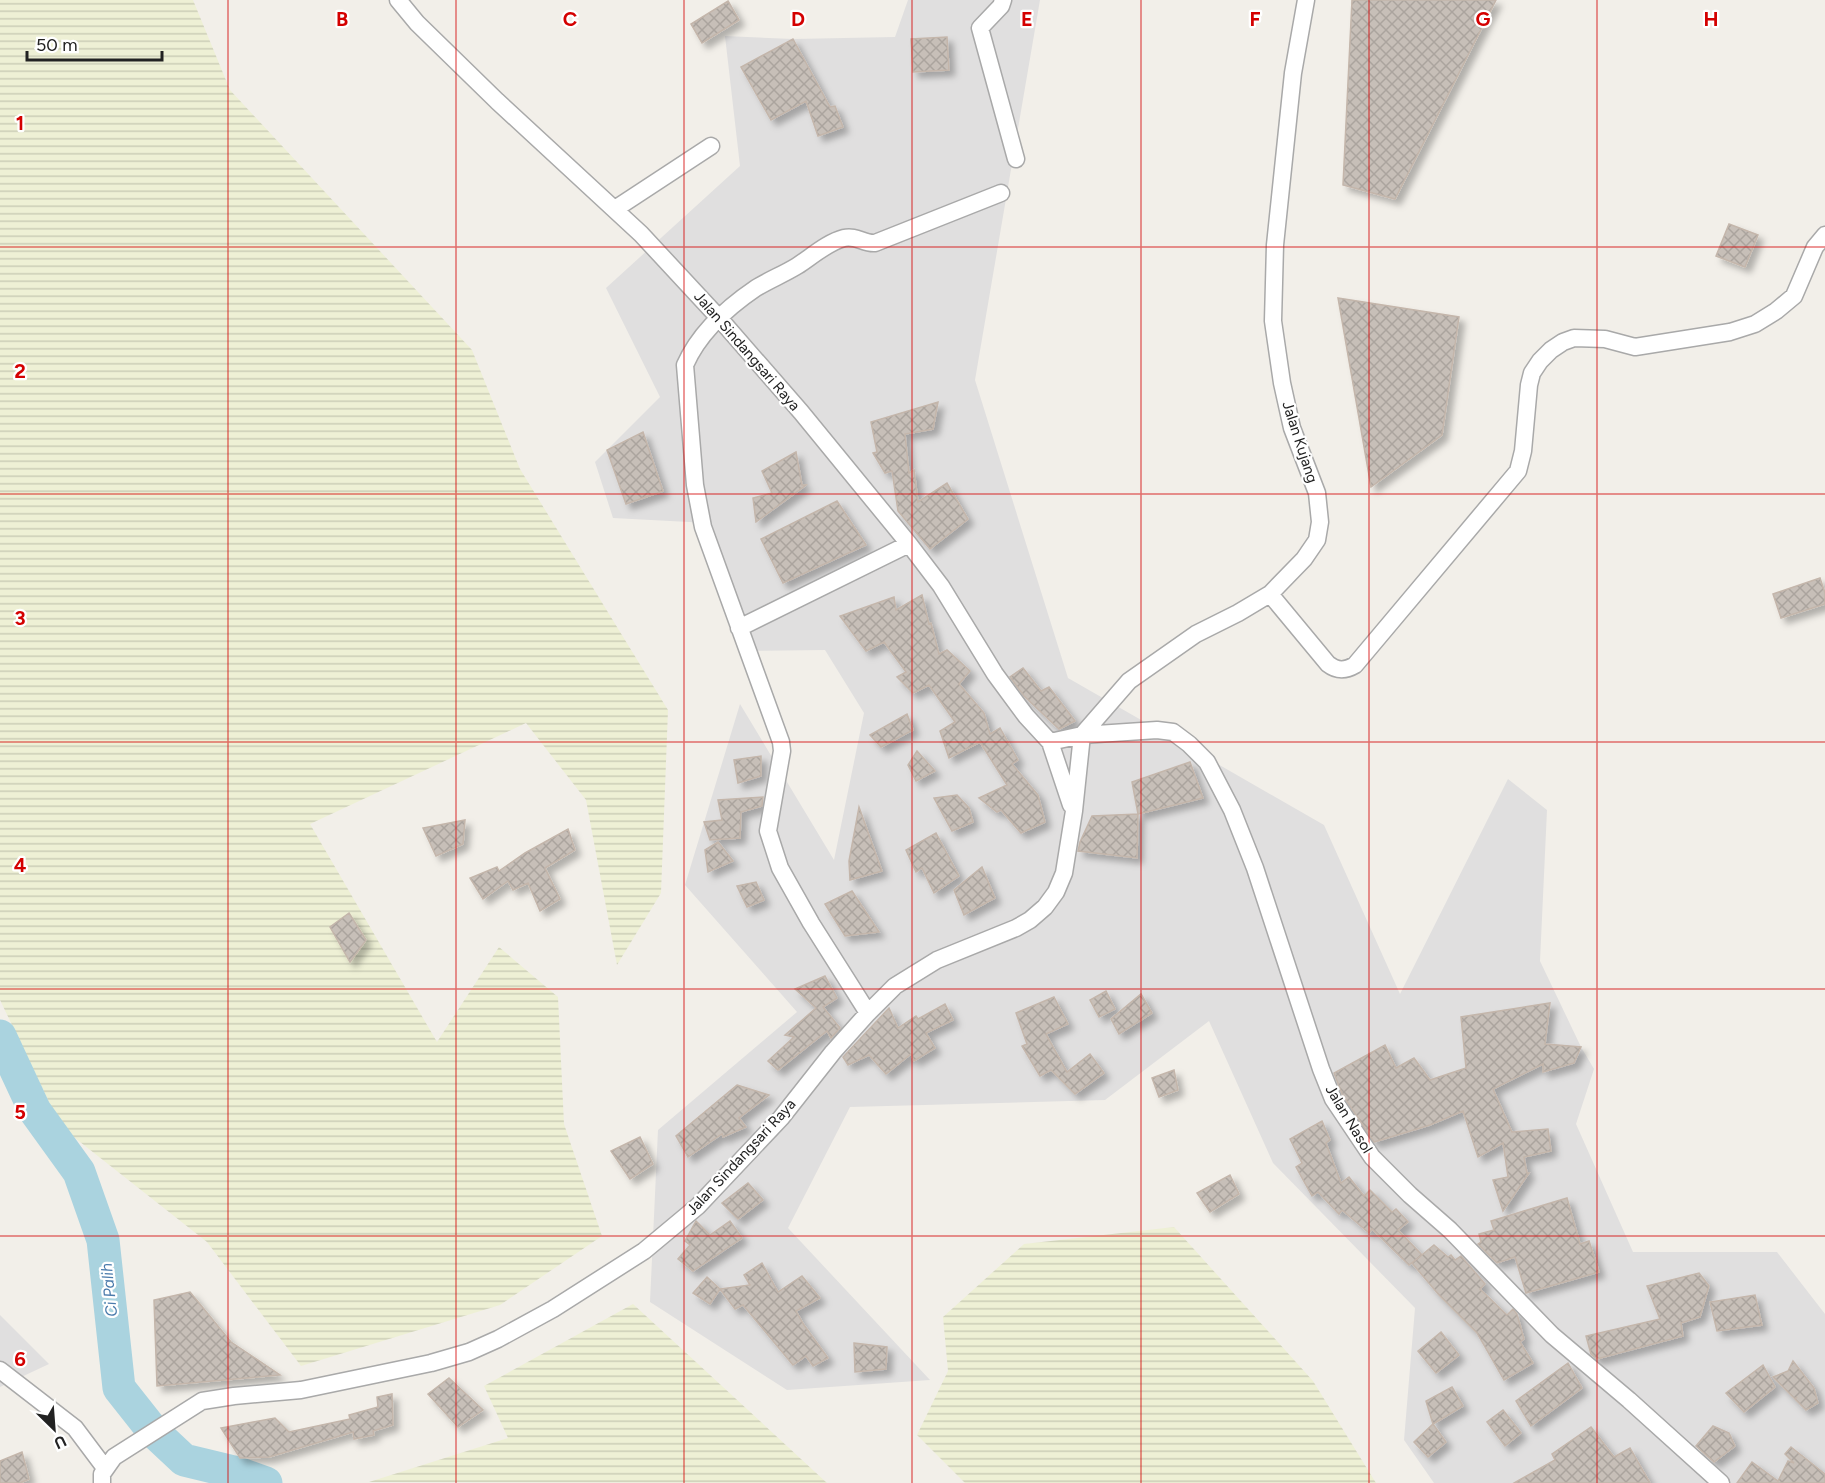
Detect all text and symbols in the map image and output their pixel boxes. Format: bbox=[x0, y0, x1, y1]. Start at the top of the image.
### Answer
text: B bbox=[336, 7, 348, 31]
text: C bbox=[563, 7, 577, 31]
text: D bbox=[791, 7, 805, 31]
text: E bbox=[1021, 7, 1033, 31]
text: F bbox=[1249, 7, 1261, 31]
text: G bbox=[1476, 7, 1491, 31]
text: H bbox=[1704, 7, 1719, 31]
scale bar bbox=[27, 24, 162, 62]
text: 50 m bbox=[36, 34, 78, 56]
text: 1 bbox=[16, 111, 24, 135]
street label: Jalan Sindangsari Raya bbox=[690, 288, 804, 414]
text: 2 bbox=[14, 359, 26, 383]
street label: Jalan Kujang bbox=[1278, 399, 1322, 485]
text: 3 bbox=[14, 606, 26, 630]
text: 4 bbox=[14, 853, 27, 877]
street label: Jalan Nasol bbox=[1322, 1082, 1376, 1156]
street label: Jalan Sindangsari Raya bbox=[682, 1095, 800, 1219]
text: 5 bbox=[14, 1100, 26, 1124]
water label: Ci Palih bbox=[97, 1262, 121, 1318]
text: 6 bbox=[14, 1347, 26, 1371]
north arrow bbox=[24, 1399, 84, 1459]
text: U bbox=[51, 1431, 69, 1453]

